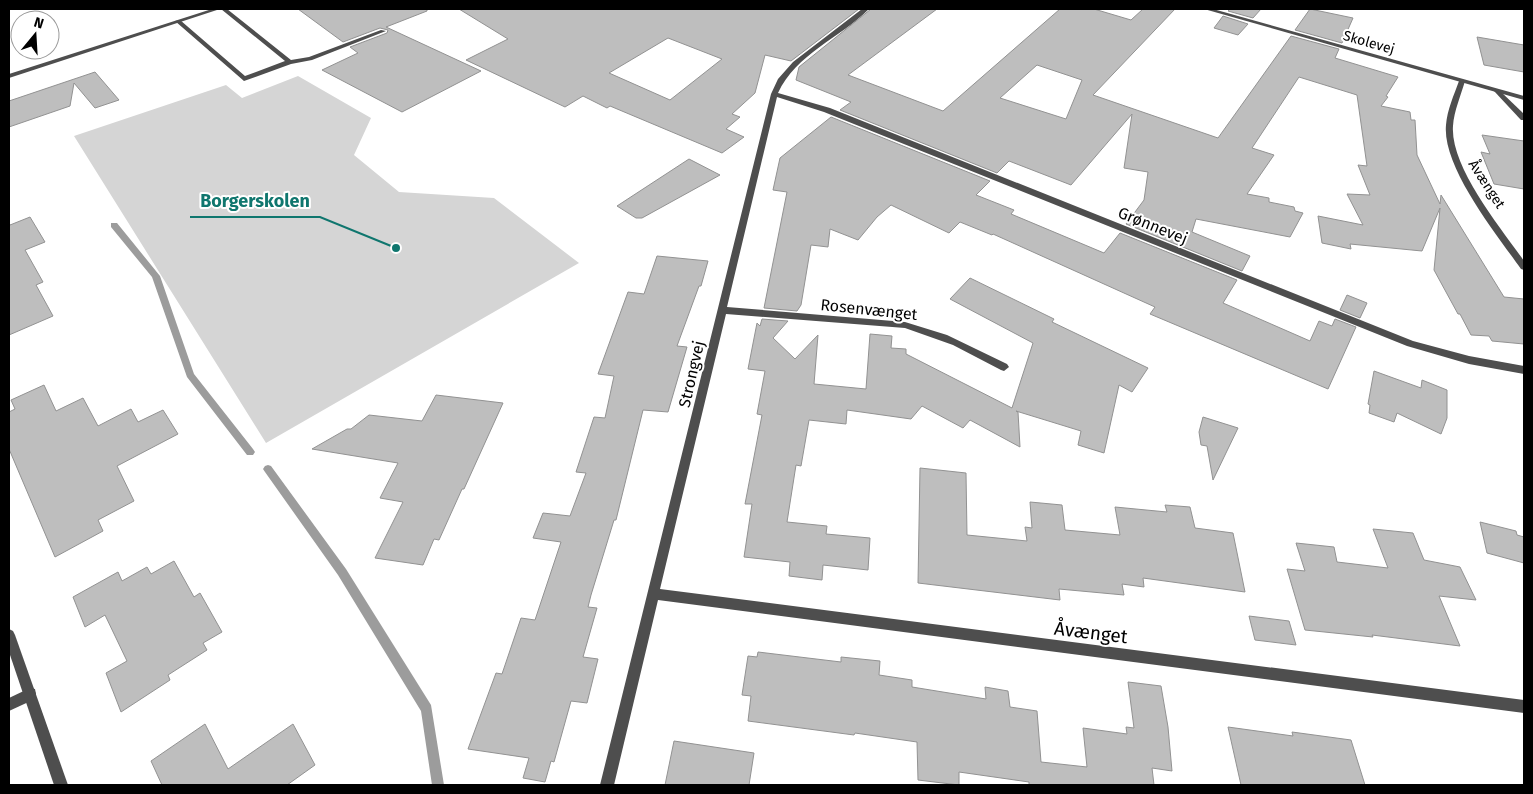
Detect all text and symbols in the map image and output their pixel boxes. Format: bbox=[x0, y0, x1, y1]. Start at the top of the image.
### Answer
north arrow bbox=[10, 10, 60, 60]
text: N bbox=[32, 14, 46, 33]
street label: Skolevej bbox=[1341, 27, 1397, 58]
street label: Åvænget bbox=[1465, 156, 1510, 213]
callout: Borgerskolen bbox=[190, 184, 320, 217]
text: Borgerskolen bbox=[200, 190, 310, 212]
street label: Grønnevej bbox=[1115, 203, 1190, 248]
street label: Rosenvænget bbox=[820, 295, 919, 324]
street label: Strongvej bbox=[675, 339, 708, 409]
street label: Åvænget bbox=[1053, 617, 1129, 648]

